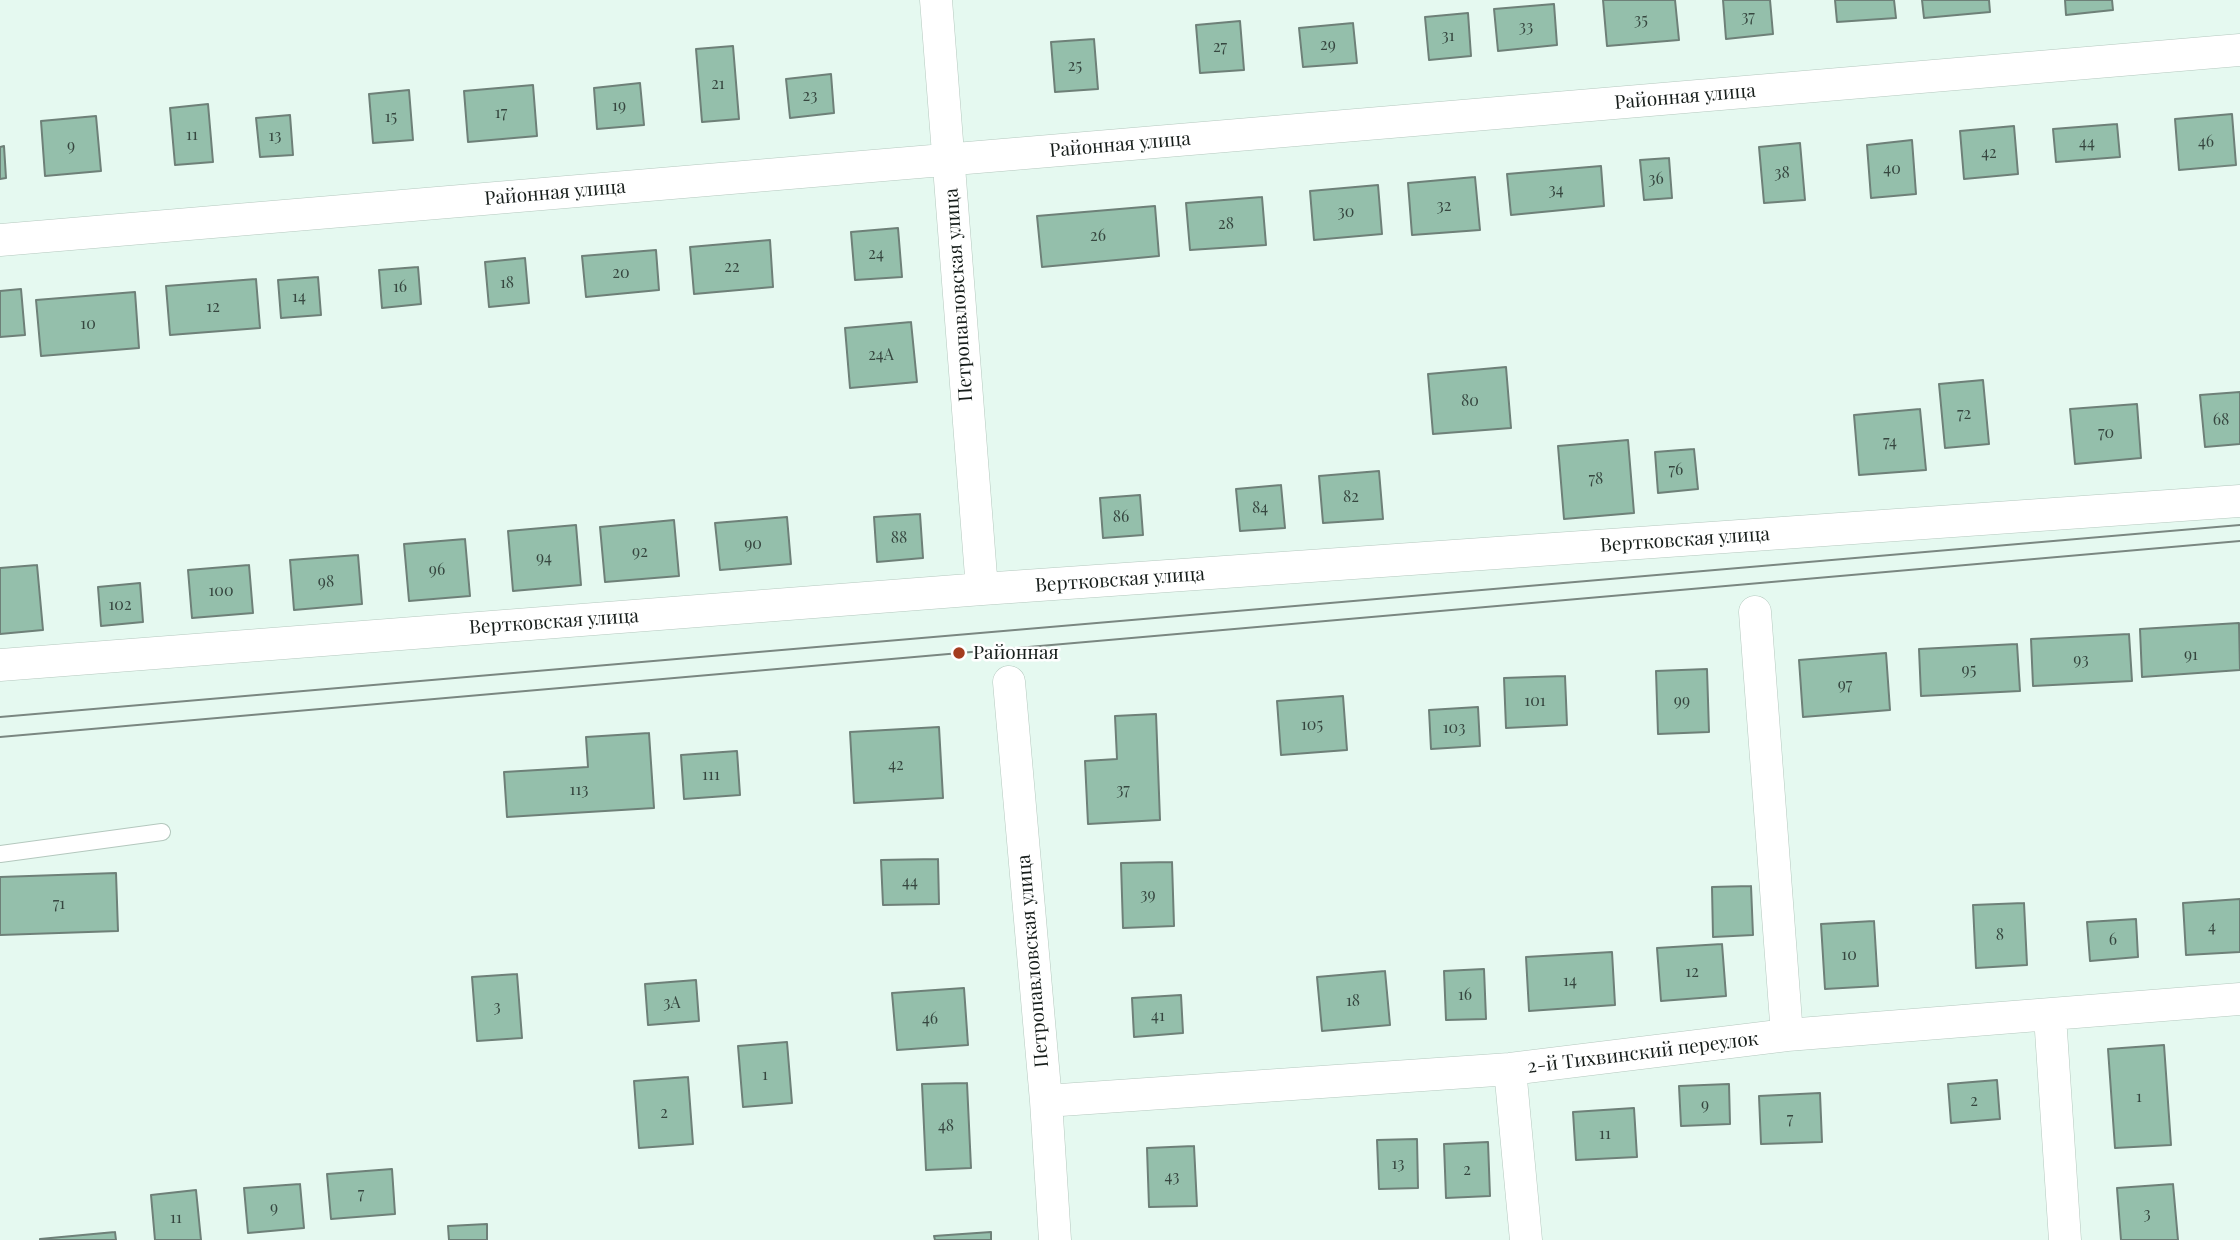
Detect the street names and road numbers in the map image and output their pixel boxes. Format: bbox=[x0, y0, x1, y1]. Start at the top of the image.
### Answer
street label: Районная улица bbox=[1613, 79, 1757, 115]
street label: Районная улица bbox=[1048, 127, 1192, 163]
street label: Районная улица bbox=[483, 175, 627, 211]
street label: Петропавловская улица bbox=[940, 188, 978, 402]
street label: Вертковская улица bbox=[1599, 523, 1771, 557]
street label: Вертковская улица bbox=[1034, 563, 1206, 597]
street label: Вертковская улица bbox=[468, 605, 640, 639]
street label: Петропавловская улица bbox=[1012, 853, 1054, 1069]
street label: 2-й Тихвинский переулок bbox=[1526, 1028, 1760, 1078]

